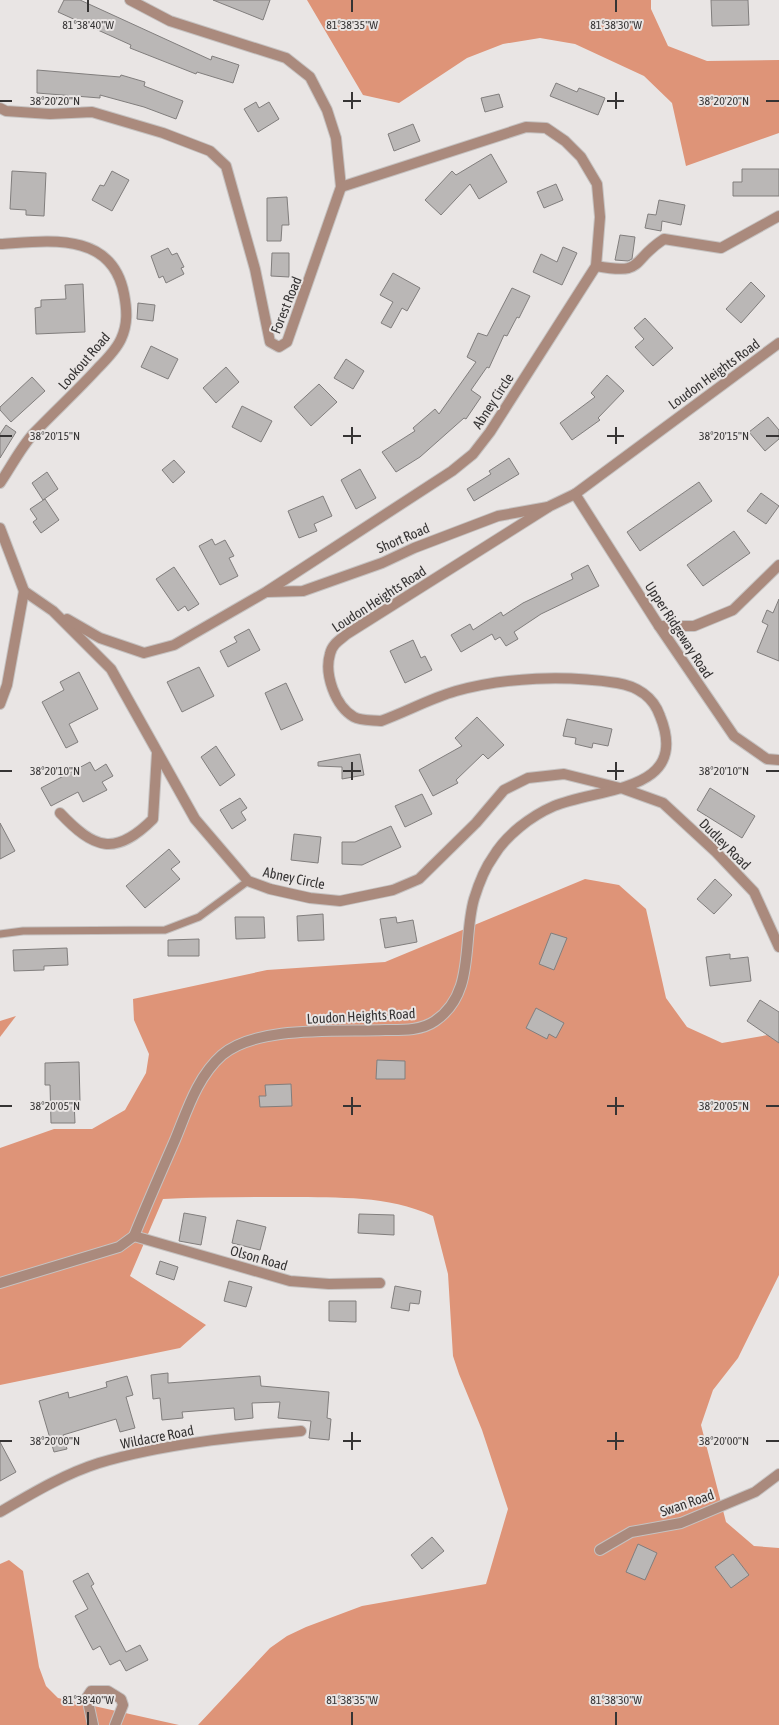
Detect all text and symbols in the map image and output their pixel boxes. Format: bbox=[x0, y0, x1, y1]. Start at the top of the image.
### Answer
text: 81°38'40"W bbox=[62, 18, 114, 32]
text: 81°38'35"W bbox=[326, 18, 378, 32]
text: 81°38'30"W bbox=[590, 18, 642, 32]
text: 38°20'20"N bbox=[30, 94, 80, 108]
text: 38°20'20"N bbox=[699, 94, 749, 108]
street label: Forest Road bbox=[267, 274, 305, 336]
street label: Lookout Road bbox=[55, 329, 113, 393]
street label: Loudon Heights Road bbox=[665, 336, 763, 412]
street label: Abney Circle bbox=[469, 370, 517, 432]
text: 38°20'15"N bbox=[30, 429, 80, 443]
text: 38°20'15"N bbox=[699, 429, 749, 443]
street label: Short Road bbox=[374, 520, 432, 556]
street label: Loudon Heights Road bbox=[329, 563, 429, 635]
street label: Upper Ridgeway Road bbox=[642, 579, 716, 681]
text: 38°20'10"N bbox=[30, 764, 80, 778]
text: 38°20'10"N bbox=[699, 764, 749, 778]
street label: Dudley Road bbox=[696, 815, 754, 873]
street label: Abney Circle bbox=[262, 864, 326, 892]
street label: Loudon Heights Road bbox=[306, 1005, 416, 1027]
text: 38°20'05"N bbox=[30, 1099, 80, 1113]
text: 38°20'05"N bbox=[699, 1099, 749, 1113]
street label: Olson Road bbox=[229, 1242, 289, 1274]
street label: Wildacre Road bbox=[119, 1422, 195, 1452]
text: 38°20'00"N bbox=[30, 1434, 80, 1448]
text: 38°20'00"N bbox=[699, 1434, 749, 1448]
street label: Swan Road bbox=[658, 1486, 716, 1520]
text: 81°38'40"W bbox=[62, 1693, 114, 1707]
text: 81°38'35"W bbox=[326, 1693, 378, 1707]
text: 81°38'30"W bbox=[590, 1693, 642, 1707]

